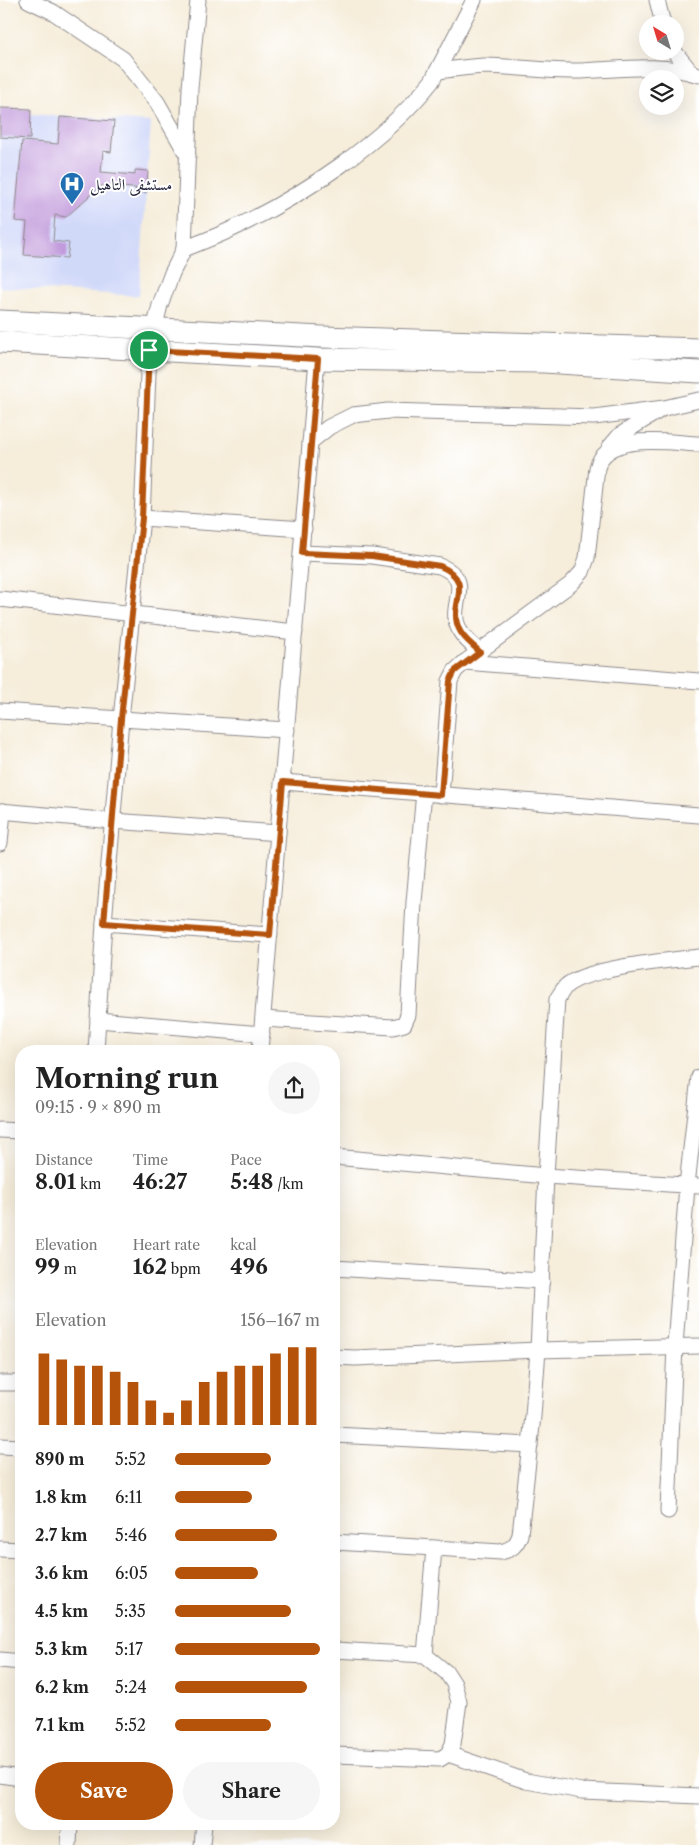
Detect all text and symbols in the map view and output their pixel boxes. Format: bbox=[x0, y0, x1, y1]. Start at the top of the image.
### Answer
north arrow bbox=[639, 15, 684, 60]
map controls bbox=[639, 15, 684, 115]
button: layers bbox=[639, 70, 684, 115]
hospital icon: مستشفى التاهيل bbox=[59, 171, 85, 205]
place label: مستشفى التاهيل bbox=[90, 174, 172, 196]
pin bbox=[128, 329, 170, 371]
icon: arrive bbox=[135, 336, 163, 364]
text: Morning run bbox=[35, 1061, 219, 1095]
button: share bbox=[268, 1062, 320, 1114]
text: 09:15 · 9 × 890 m bbox=[35, 1097, 161, 1117]
text: Distance bbox=[35, 1151, 93, 1169]
text: Time bbox=[133, 1151, 168, 1169]
text: Pace bbox=[230, 1151, 262, 1169]
text: 8.01 bbox=[35, 1169, 76, 1194]
text: 46:27 bbox=[133, 1169, 187, 1194]
text: 5:48 bbox=[230, 1169, 274, 1194]
text: km bbox=[76, 1175, 101, 1193]
text: /km bbox=[274, 1175, 303, 1193]
text: Elevation bbox=[35, 1236, 98, 1254]
text: Heart rate bbox=[133, 1236, 200, 1254]
text: kcal bbox=[230, 1236, 257, 1254]
text: 99 bbox=[35, 1254, 60, 1279]
text: 162 bbox=[133, 1254, 167, 1279]
text: 496 bbox=[230, 1254, 268, 1279]
text: m bbox=[60, 1260, 77, 1278]
text: bpm bbox=[167, 1260, 201, 1278]
text: Elevation bbox=[35, 1310, 106, 1330]
text: 156–167 m bbox=[241, 1310, 320, 1330]
text: 890 m bbox=[35, 1449, 85, 1469]
text: 5:52 bbox=[115, 1449, 146, 1469]
text: 1.8 km bbox=[35, 1487, 87, 1507]
text: 6:11 bbox=[115, 1487, 142, 1507]
text: 2.7 km bbox=[35, 1525, 88, 1545]
text: 5:46 bbox=[115, 1525, 147, 1545]
text: 3.6 km bbox=[35, 1563, 89, 1583]
text: 6:05 bbox=[115, 1563, 148, 1583]
text: 4.5 km bbox=[35, 1601, 88, 1621]
text: 5:35 bbox=[115, 1601, 146, 1621]
text: 5.3 km bbox=[35, 1639, 88, 1659]
text: 5:17 bbox=[115, 1639, 143, 1659]
text: 6.2 km bbox=[35, 1677, 89, 1697]
text: 5:24 bbox=[115, 1677, 147, 1697]
text: 7.1 km bbox=[35, 1715, 85, 1735]
text: 5:52 bbox=[115, 1715, 146, 1735]
button: Save bbox=[35, 1762, 173, 1820]
button: Share bbox=[183, 1762, 320, 1820]

